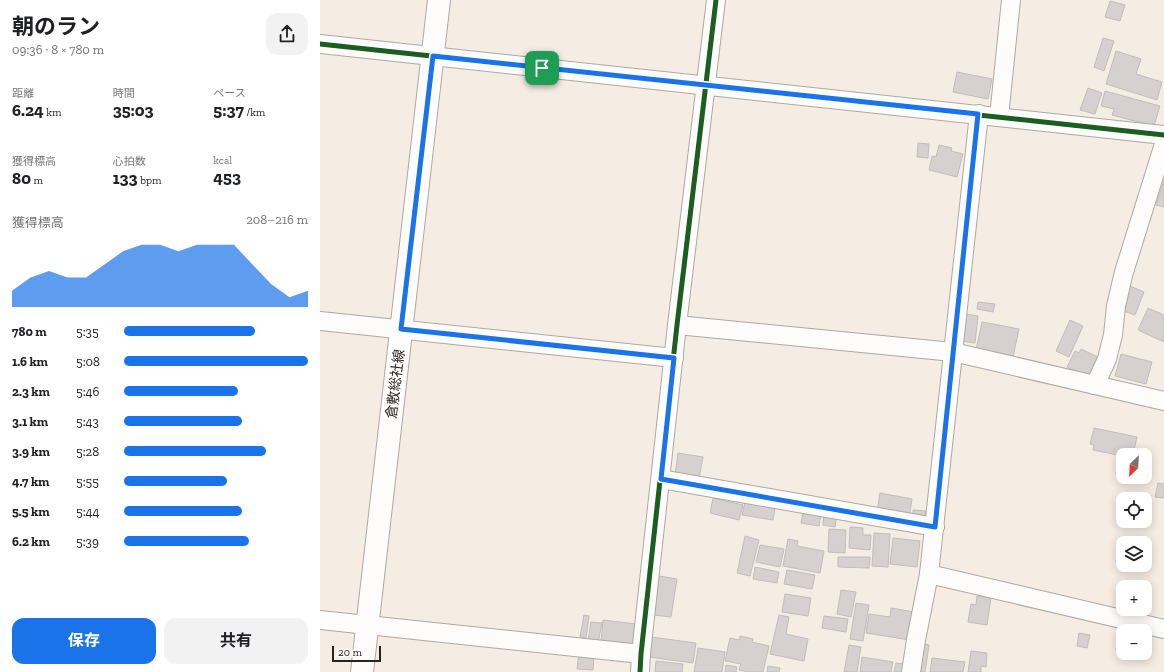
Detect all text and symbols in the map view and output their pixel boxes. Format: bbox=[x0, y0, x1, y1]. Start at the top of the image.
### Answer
text: 朝のラン bbox=[12, 13, 100, 40]
button: share bbox=[266, 13, 308, 55]
text: 09:36 · 8 × 780 m bbox=[12, 42, 104, 57]
pin bbox=[525, 51, 559, 85]
icon: arrive bbox=[531, 57, 553, 79]
text: 距離 bbox=[12, 87, 34, 100]
text: 時間 bbox=[113, 87, 135, 100]
text: ペース bbox=[213, 87, 246, 100]
text: 6.24 bbox=[12, 100, 44, 120]
text: 35:03 bbox=[113, 100, 154, 120]
text: 5:37 bbox=[213, 100, 244, 120]
text: km bbox=[44, 106, 62, 119]
text: /km bbox=[244, 106, 265, 119]
text: kcal bbox=[213, 154, 232, 167]
text: 獲得標高 bbox=[12, 155, 56, 168]
text: 心拍数 bbox=[113, 155, 146, 168]
text: 453 bbox=[213, 167, 241, 187]
text: 80 bbox=[12, 168, 31, 188]
text: 133 bbox=[113, 168, 138, 188]
text: m bbox=[31, 174, 43, 187]
text: bpm bbox=[138, 174, 162, 187]
text: 208–216 m bbox=[246, 212, 308, 227]
text: 獲得標高 bbox=[12, 215, 64, 230]
text: 780 m bbox=[12, 324, 47, 339]
text: 5:35 bbox=[76, 324, 99, 339]
street label: 倉敷総社線 bbox=[383, 348, 408, 420]
text: 1.6 km bbox=[12, 354, 48, 369]
text: 5:08 bbox=[76, 354, 100, 369]
text: 2.3 km bbox=[12, 384, 50, 399]
text: 5:46 bbox=[76, 384, 99, 399]
text: 3.1 km bbox=[12, 414, 48, 429]
text: 5:43 bbox=[76, 414, 99, 429]
text: 3.9 km bbox=[12, 444, 50, 459]
text: 5:28 bbox=[76, 444, 99, 459]
north arrow bbox=[1116, 448, 1152, 484]
map controls bbox=[1116, 448, 1152, 660]
text: 4.7 km bbox=[12, 474, 49, 489]
text: 5:55 bbox=[76, 474, 99, 489]
button: locate bbox=[1116, 492, 1152, 528]
text: 5.5 km bbox=[12, 504, 50, 519]
text: 5:44 bbox=[76, 504, 100, 519]
text: 6.2 km bbox=[12, 534, 50, 549]
text: 5:39 bbox=[76, 534, 99, 549]
button: layers bbox=[1116, 536, 1152, 572]
button: + bbox=[1116, 580, 1152, 616]
button: 保存 bbox=[12, 618, 156, 664]
button: 共有 bbox=[164, 618, 308, 664]
button: − bbox=[1116, 624, 1152, 660]
scale bar bbox=[332, 644, 381, 663]
text: 20 m bbox=[338, 646, 362, 659]

